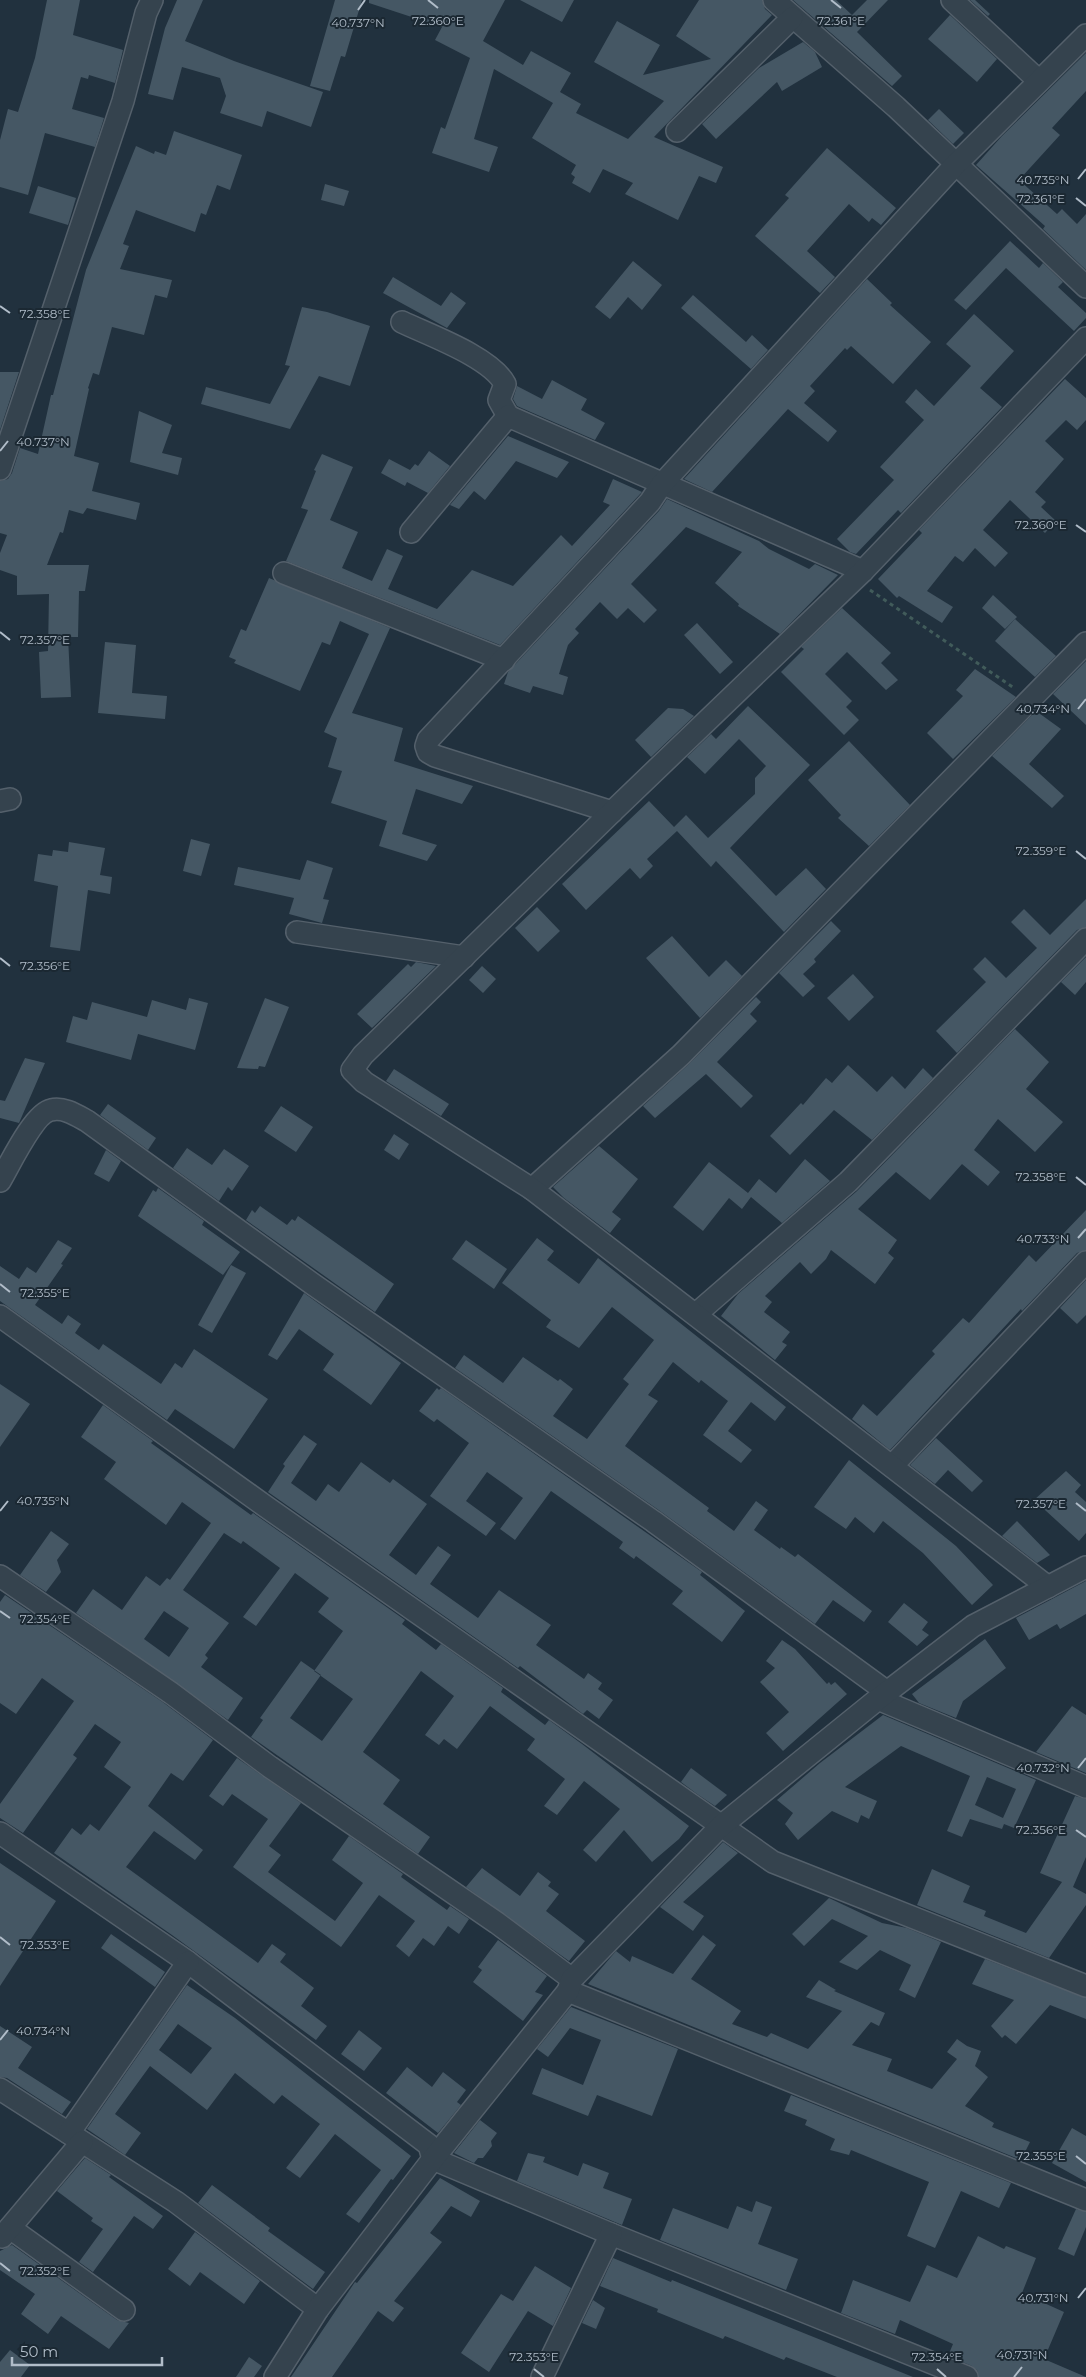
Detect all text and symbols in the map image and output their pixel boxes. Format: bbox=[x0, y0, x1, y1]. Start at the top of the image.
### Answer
text: 72.360°E bbox=[412, 13, 464, 28]
text: 72.361°E bbox=[817, 13, 865, 28]
text: 40.737°N bbox=[331, 15, 385, 30]
text: 40.735°N bbox=[1016, 172, 1070, 187]
text: 72.361°E bbox=[1017, 191, 1065, 206]
text: 72.358°E bbox=[20, 306, 70, 321]
text: 40.737°N bbox=[16, 434, 70, 449]
text: 72.360°E bbox=[1015, 517, 1067, 532]
text: 72.357°E bbox=[20, 632, 70, 647]
text: 40.734°N bbox=[1016, 701, 1070, 716]
text: 72.359°E bbox=[1016, 843, 1066, 858]
text: 72.356°E bbox=[20, 958, 70, 973]
text: 72.358°E bbox=[1016, 1169, 1066, 1184]
text: 40.733°N bbox=[1016, 1231, 1070, 1246]
text: 72.355°E bbox=[20, 1285, 70, 1300]
text: 40.735°N bbox=[16, 1493, 70, 1508]
text: 72.357°E bbox=[1016, 1496, 1066, 1511]
text: 72.354°E bbox=[20, 1611, 70, 1626]
text: 40.732°N bbox=[1016, 1760, 1070, 1775]
text: 72.356°E bbox=[1016, 1822, 1066, 1837]
text: 72.353°E bbox=[20, 1937, 70, 1952]
text: 40.734°N bbox=[16, 2023, 70, 2038]
text: 72.355°E bbox=[1016, 2148, 1066, 2163]
text: 72.352°E bbox=[20, 2263, 70, 2278]
text: 40.731°N bbox=[1018, 2290, 1069, 2305]
scale bar bbox=[12, 2334, 162, 2366]
text: 50 m bbox=[20, 2342, 58, 2361]
text: 40.731°N bbox=[997, 2347, 1048, 2362]
text: 72.353°E bbox=[509, 2349, 559, 2364]
text: 72.354°E bbox=[912, 2349, 962, 2364]

